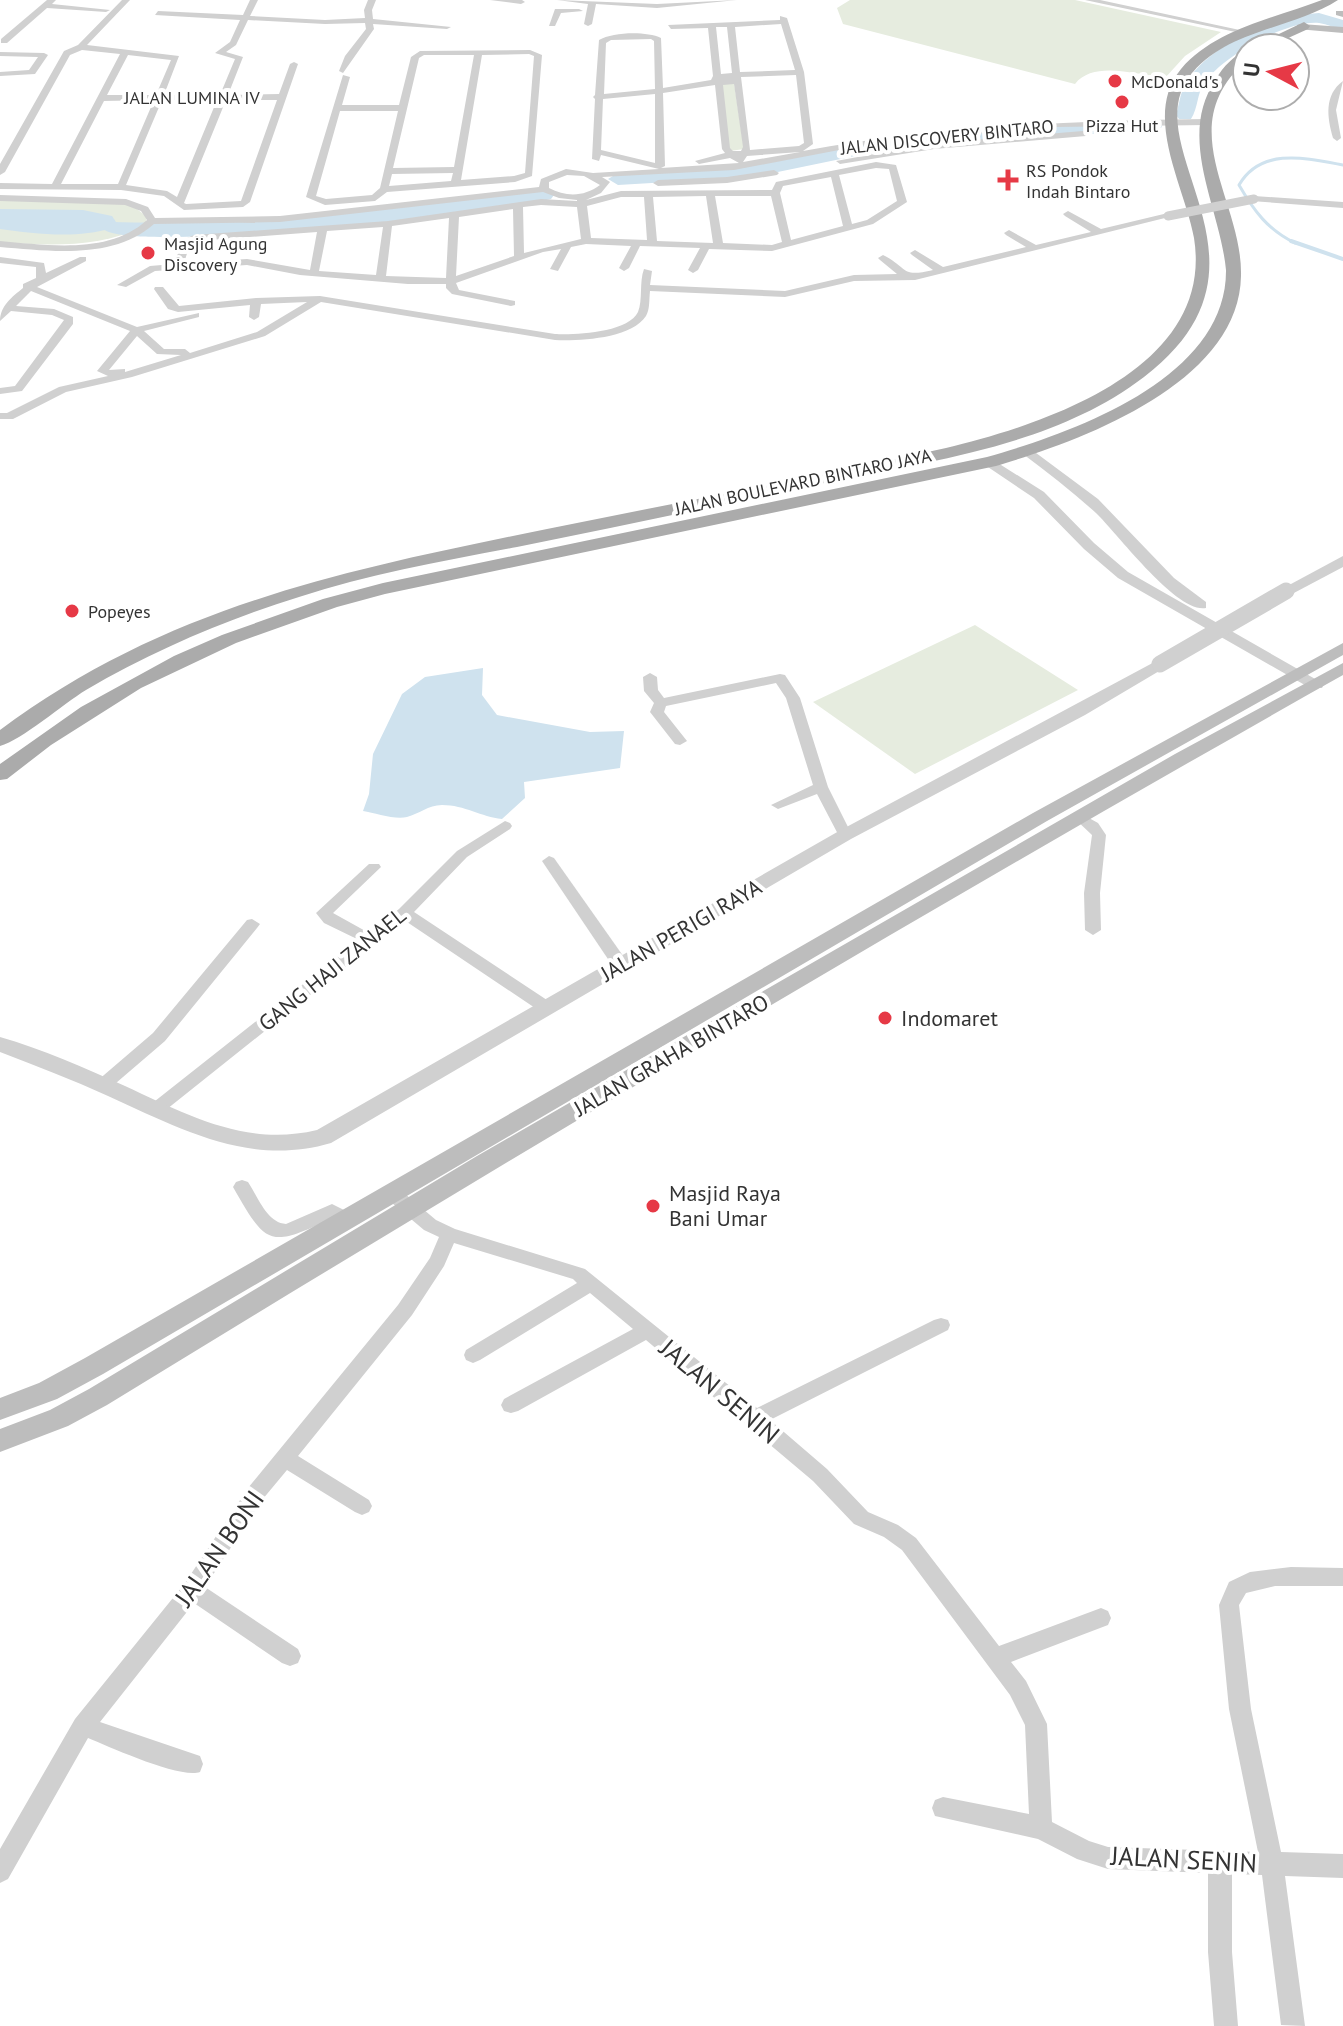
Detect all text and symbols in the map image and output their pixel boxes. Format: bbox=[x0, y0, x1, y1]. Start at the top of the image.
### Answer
north arrow bbox=[1231, 32, 1311, 112]
text: U bbox=[1236, 61, 1266, 78]
place label: McDonald's bbox=[1131, 70, 1219, 93]
marker: McDonald's bbox=[1106, 72, 1124, 90]
street label: JALAN LUMINA IV bbox=[123, 86, 260, 109]
marker: Pizza Hut bbox=[1113, 93, 1131, 111]
street label: JALAN DISCOVERY BINTARO bbox=[838, 114, 1055, 160]
place label: Pizza Hut bbox=[1086, 114, 1158, 137]
place label: RS Pondok Indah Bintaro bbox=[1026, 159, 1130, 203]
marker: RS Pondok Indah Bintaro bbox=[997, 169, 1019, 191]
place label: Masjid Agung Discovery bbox=[164, 232, 267, 276]
marker: Masjid Agung Discovery bbox=[139, 244, 157, 262]
street label: JALAN BOULEVARD BINTARO JAYA bbox=[672, 443, 934, 521]
place label: Popeyes bbox=[88, 600, 150, 623]
marker: Popeyes bbox=[63, 602, 81, 620]
street label: JALAN PERIGI RAYA bbox=[595, 873, 767, 988]
street label: GANG HAJI ZANAEL bbox=[253, 901, 411, 1037]
street label: JALAN GRAHA BINTARO bbox=[568, 988, 774, 1123]
place label: Indomaret bbox=[901, 1004, 998, 1032]
marker: Indomaret bbox=[876, 1009, 894, 1027]
place label: Masjid Raya Bani Umar bbox=[669, 1179, 781, 1232]
marker: Masjid Raya Bani Umar bbox=[644, 1197, 662, 1215]
street label: JALAN SENIN bbox=[653, 1331, 787, 1451]
street label: JALAN BONI bbox=[166, 1484, 271, 1613]
street label: JALAN SENIN bbox=[1109, 1839, 1258, 1879]

